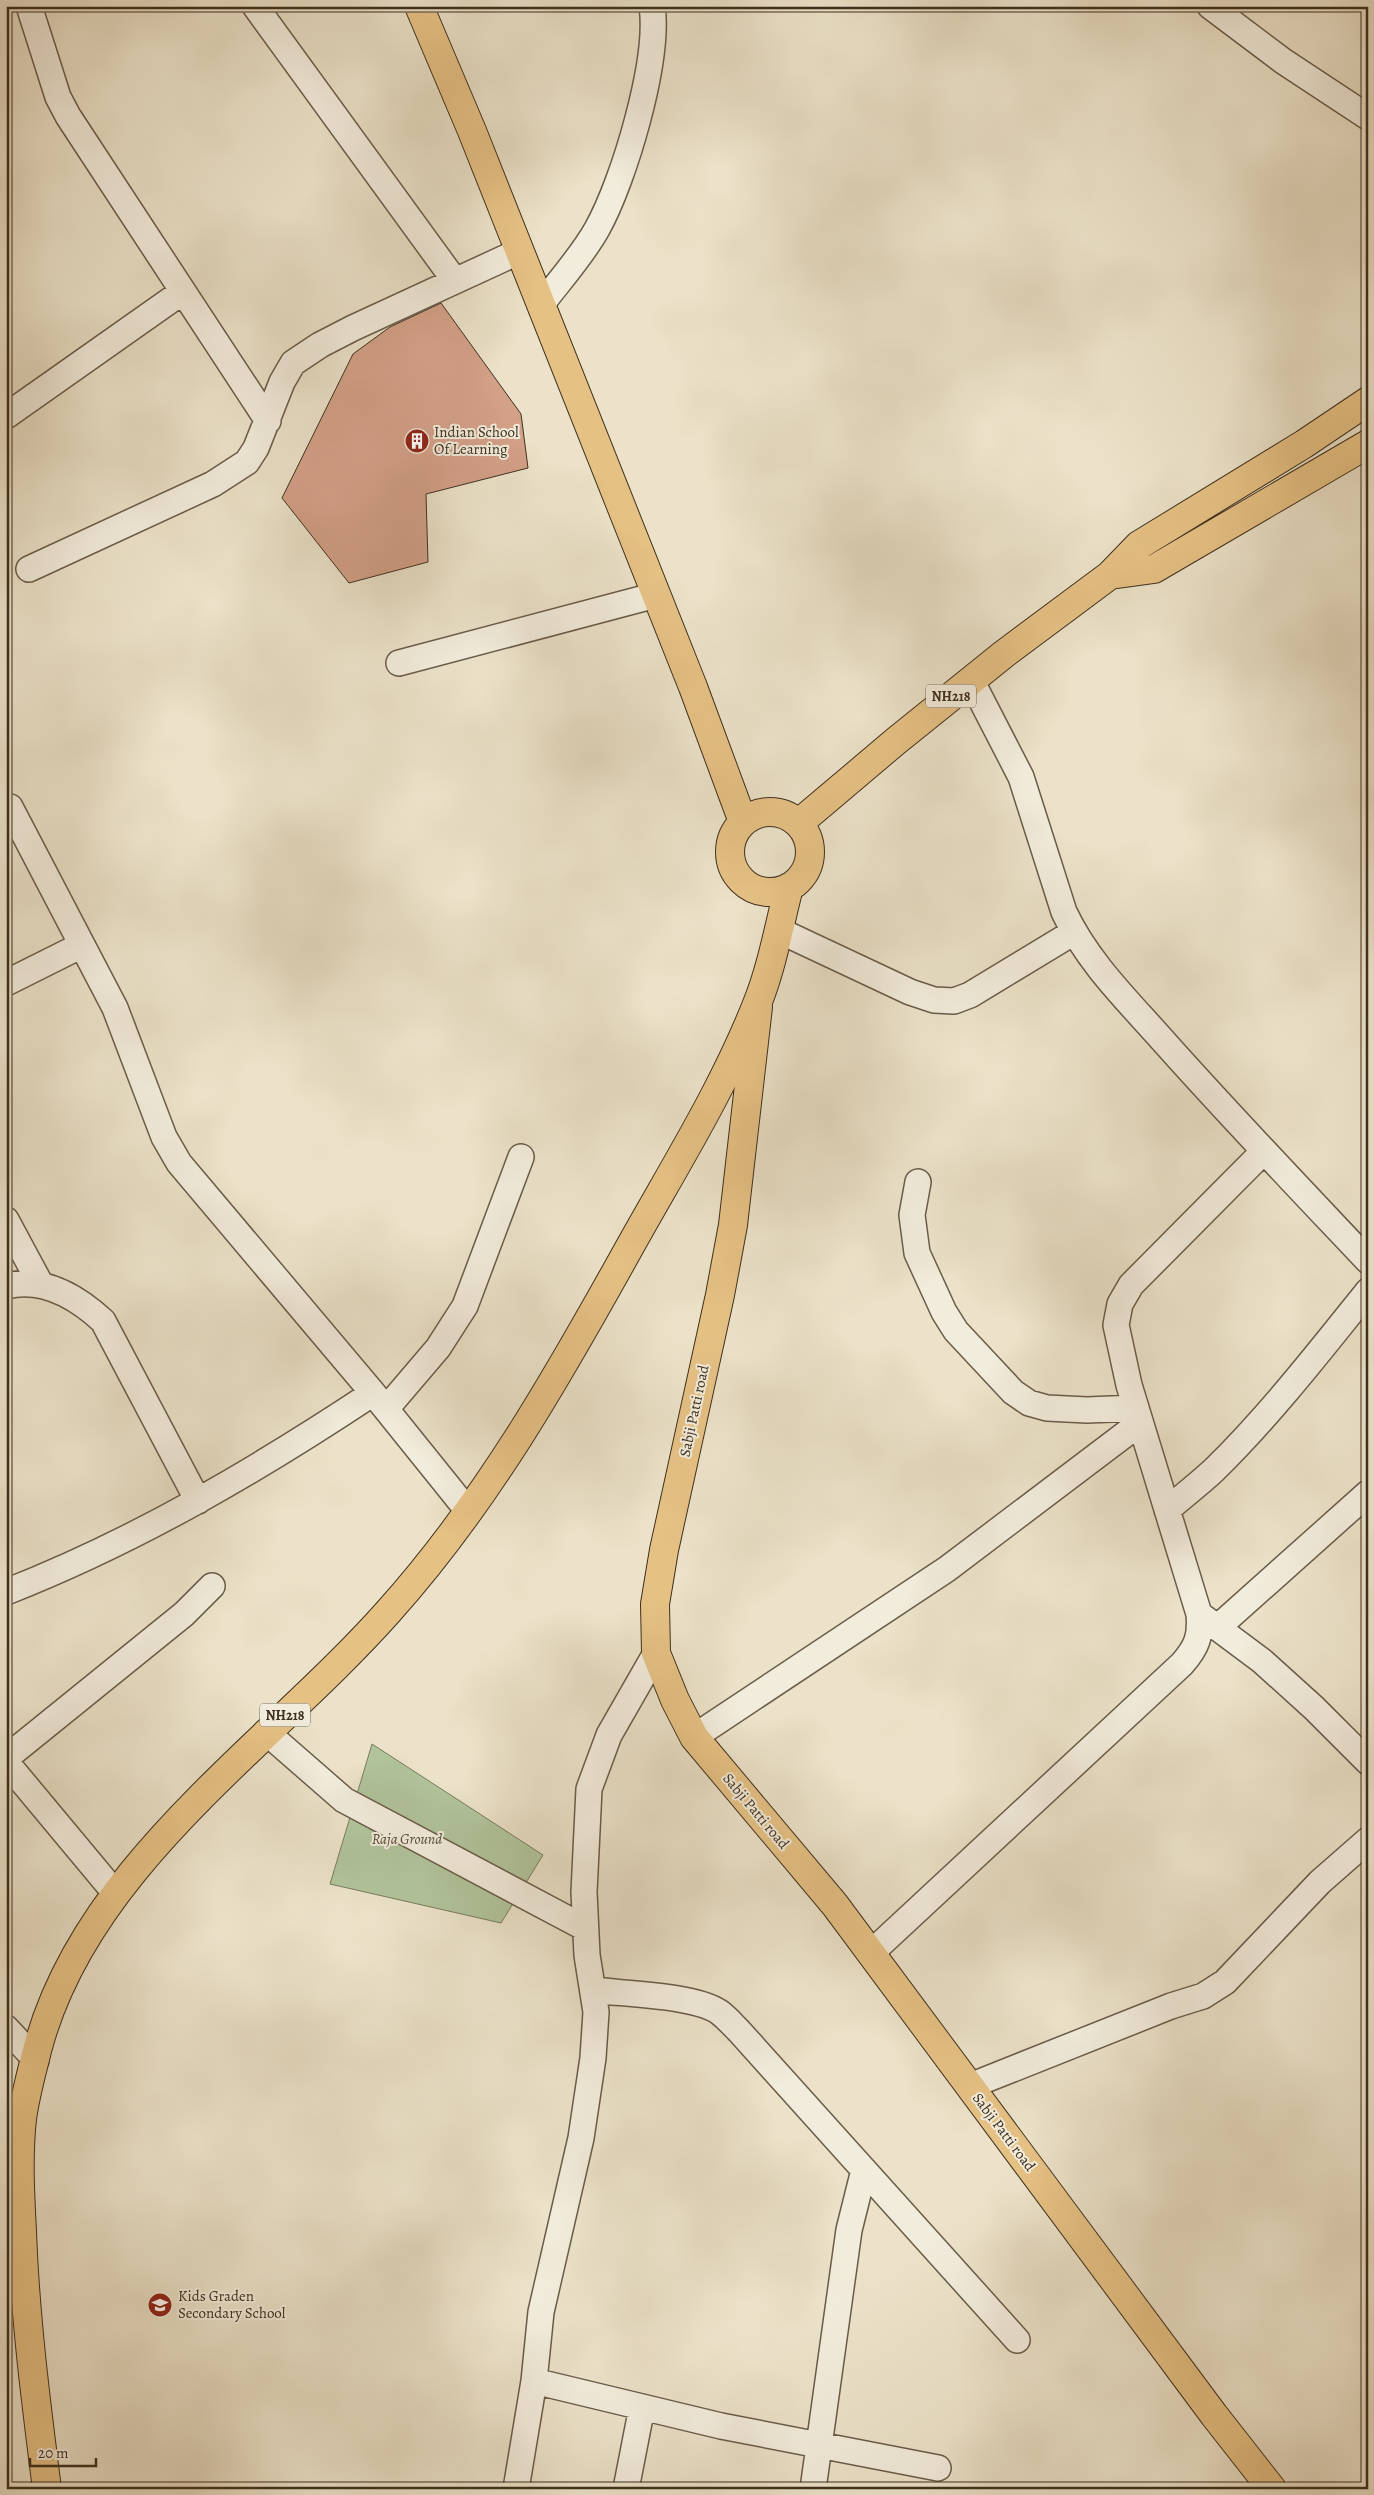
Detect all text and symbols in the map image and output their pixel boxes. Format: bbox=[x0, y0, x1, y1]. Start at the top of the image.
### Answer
place label: Indian School Of Learning bbox=[434, 422, 519, 459]
building icon: Indian School Of Learning bbox=[404, 428, 430, 454]
road number: NH218 bbox=[926, 684, 976, 708]
street label: Sabji Patti road bbox=[675, 1362, 714, 1459]
road number: NH218 bbox=[260, 1704, 310, 1726]
street label: Sabji Patti road bbox=[718, 1769, 794, 1854]
park label: Raja Ground bbox=[372, 1829, 442, 1849]
street label: Sabji Patti road bbox=[968, 2089, 1041, 2176]
place label: Kids Graden Secondary School bbox=[178, 2286, 286, 2323]
school or university icon: Kids Graden Secondary School bbox=[147, 2292, 173, 2318]
scale bar bbox=[30, 2435, 96, 2467]
text: 20 m bbox=[38, 2443, 69, 2463]

